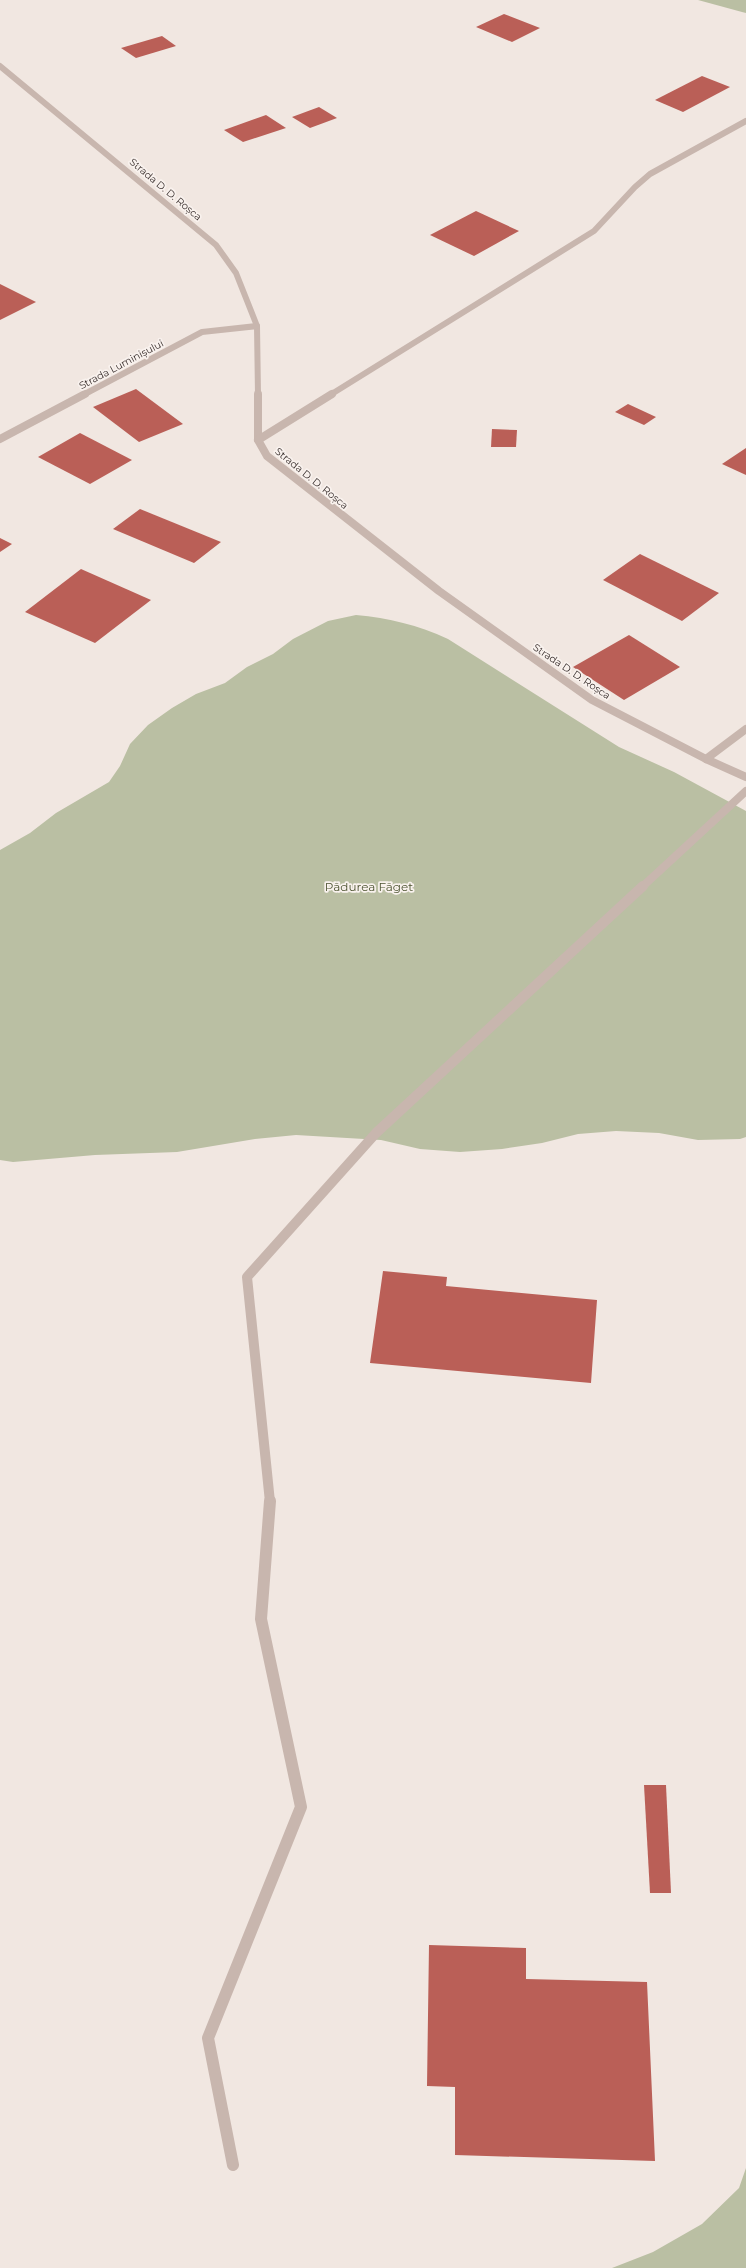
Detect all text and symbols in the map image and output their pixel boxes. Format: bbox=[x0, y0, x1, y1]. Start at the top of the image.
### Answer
street label: Strada D. D. Roșca bbox=[127, 155, 205, 223]
street label: Strada Luminișului bbox=[77, 337, 166, 392]
street label: Strada D. D. Roșca bbox=[272, 445, 351, 512]
street label: Strada D. D. Roșca bbox=[531, 641, 613, 702]
park label: Pădurea Făget bbox=[325, 879, 413, 894]

